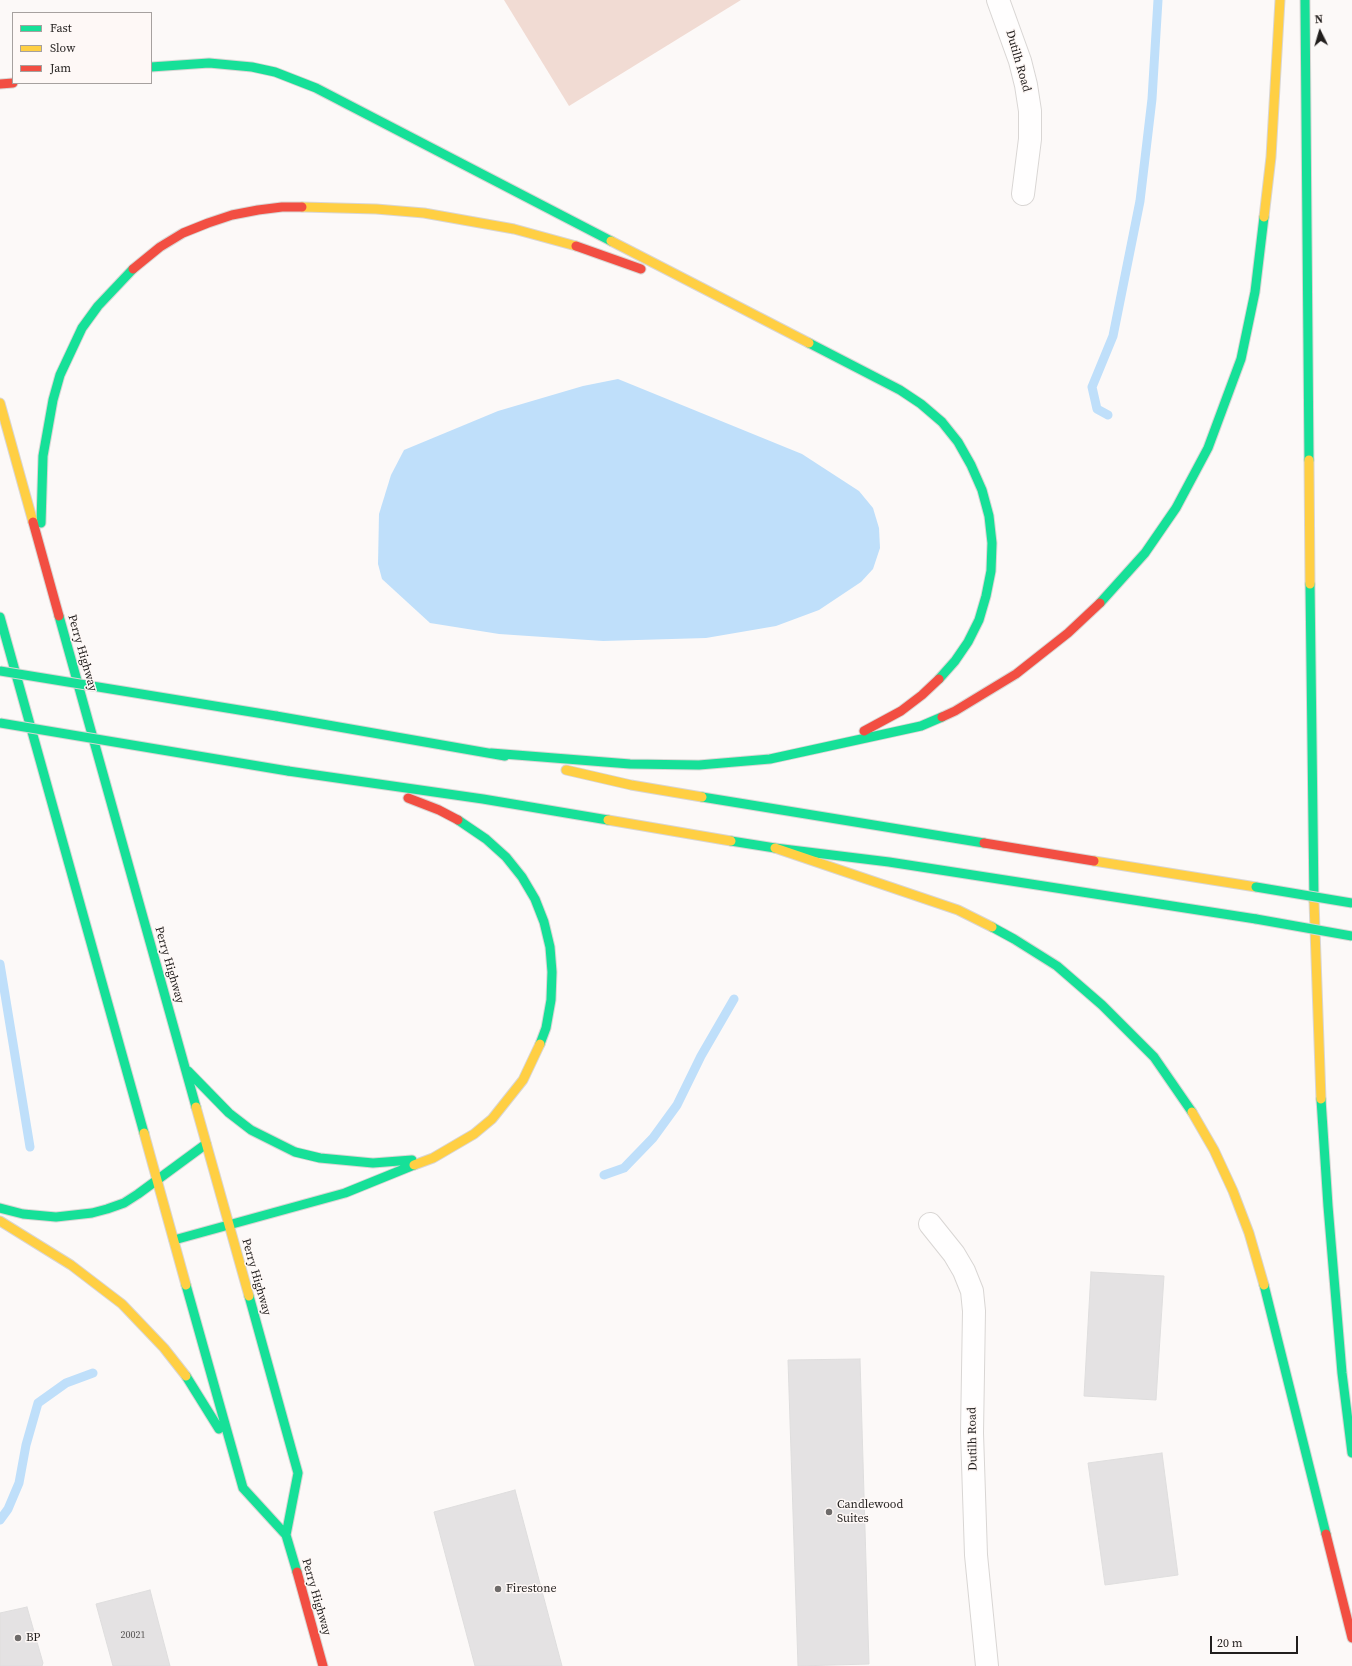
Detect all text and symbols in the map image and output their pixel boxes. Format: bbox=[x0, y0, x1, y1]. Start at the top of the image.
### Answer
legend bbox=[12, 12, 152, 84]
north arrow bbox=[1300, 12, 1340, 52]
text: N bbox=[1314, 12, 1324, 27]
text: Fast bbox=[50, 20, 72, 36]
street label: Dutilh Road bbox=[1002, 28, 1034, 94]
text: Slow bbox=[50, 40, 75, 56]
text: Jam bbox=[50, 60, 71, 76]
street label: Perry Highway bbox=[64, 613, 100, 693]
street label: Perry Highway bbox=[151, 925, 187, 1005]
street label: Perry Highway bbox=[238, 1237, 274, 1317]
street label: Dutilh Road bbox=[965, 1407, 981, 1471]
place label: Candlewood Suites bbox=[837, 1498, 903, 1526]
marker: Candlewood Suites bbox=[824, 1507, 834, 1517]
street label: Perry Highway bbox=[298, 1557, 334, 1637]
place label: Firestone bbox=[506, 1582, 557, 1596]
marker: Firestone bbox=[493, 1584, 503, 1594]
scale bar bbox=[1212, 1628, 1300, 1654]
house number: 20021 bbox=[121, 1629, 145, 1641]
place label: BP bbox=[26, 1631, 40, 1645]
marker: BP bbox=[13, 1633, 23, 1643]
text: 20 m bbox=[1217, 1635, 1243, 1651]

